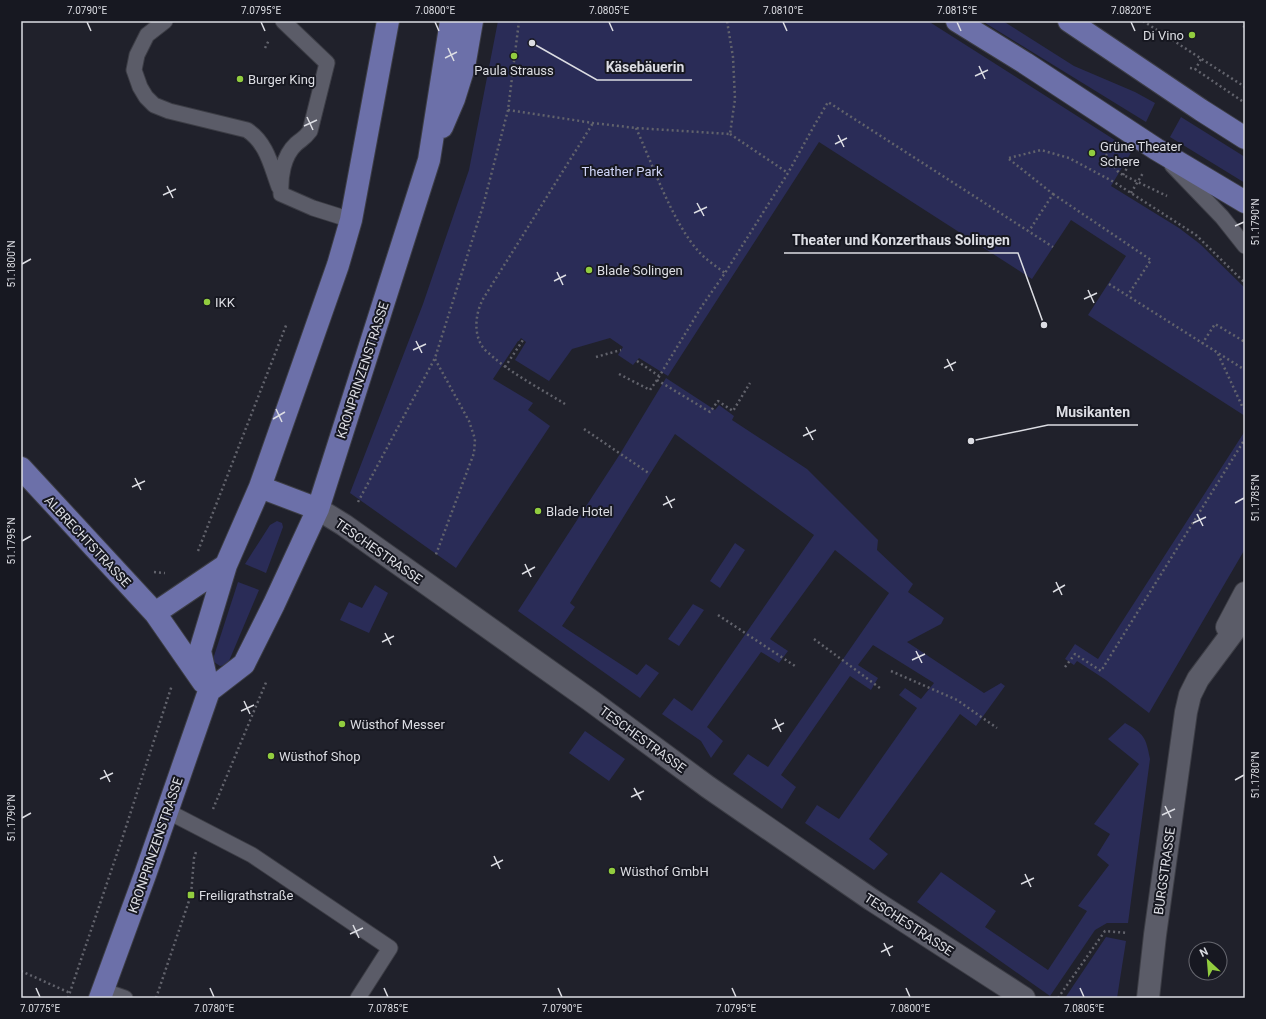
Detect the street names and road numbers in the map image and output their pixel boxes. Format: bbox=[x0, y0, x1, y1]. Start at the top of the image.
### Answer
street label: KRONPRINZENSTRASSE bbox=[333, 300, 392, 440]
street label: ALBRECHTSTRASSE bbox=[42, 493, 134, 590]
street label: TESCHESTRASSE bbox=[332, 516, 425, 587]
street label: TESCHESTRASSE bbox=[597, 703, 689, 776]
street label: KRONPRINZENSTRASSE bbox=[125, 775, 186, 915]
street label: BURGSTRASSE bbox=[1151, 826, 1178, 916]
street label: TESCHESTRASSE bbox=[862, 890, 956, 959]

